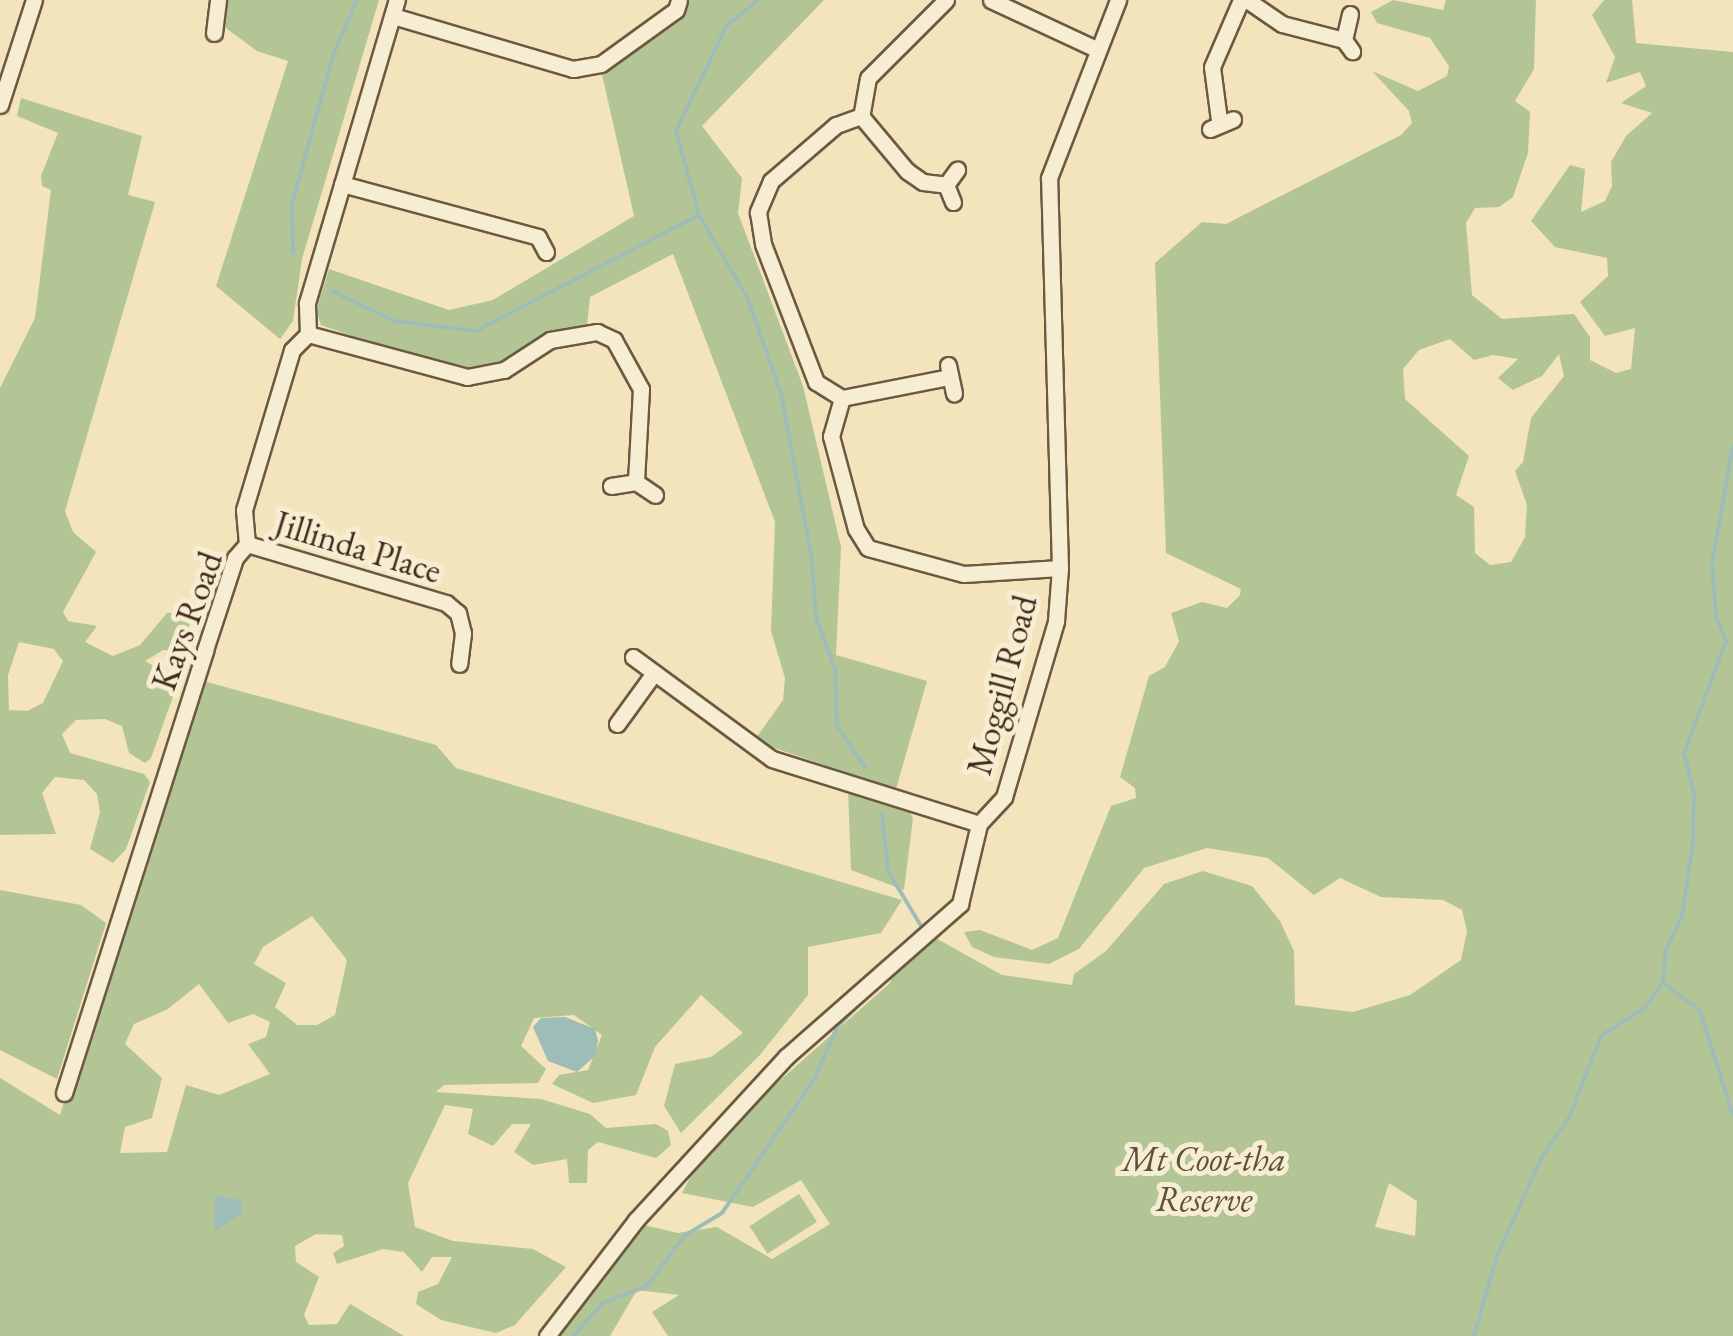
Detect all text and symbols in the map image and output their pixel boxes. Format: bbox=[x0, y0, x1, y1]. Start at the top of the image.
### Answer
street label: Jillinda Place bbox=[270, 502, 446, 592]
street label: Kays Road bbox=[143, 546, 231, 696]
street label: Moggill Road bbox=[958, 591, 1046, 779]
park label: Mt Coot-tha Reserve bbox=[1122, 1138, 1286, 1220]

